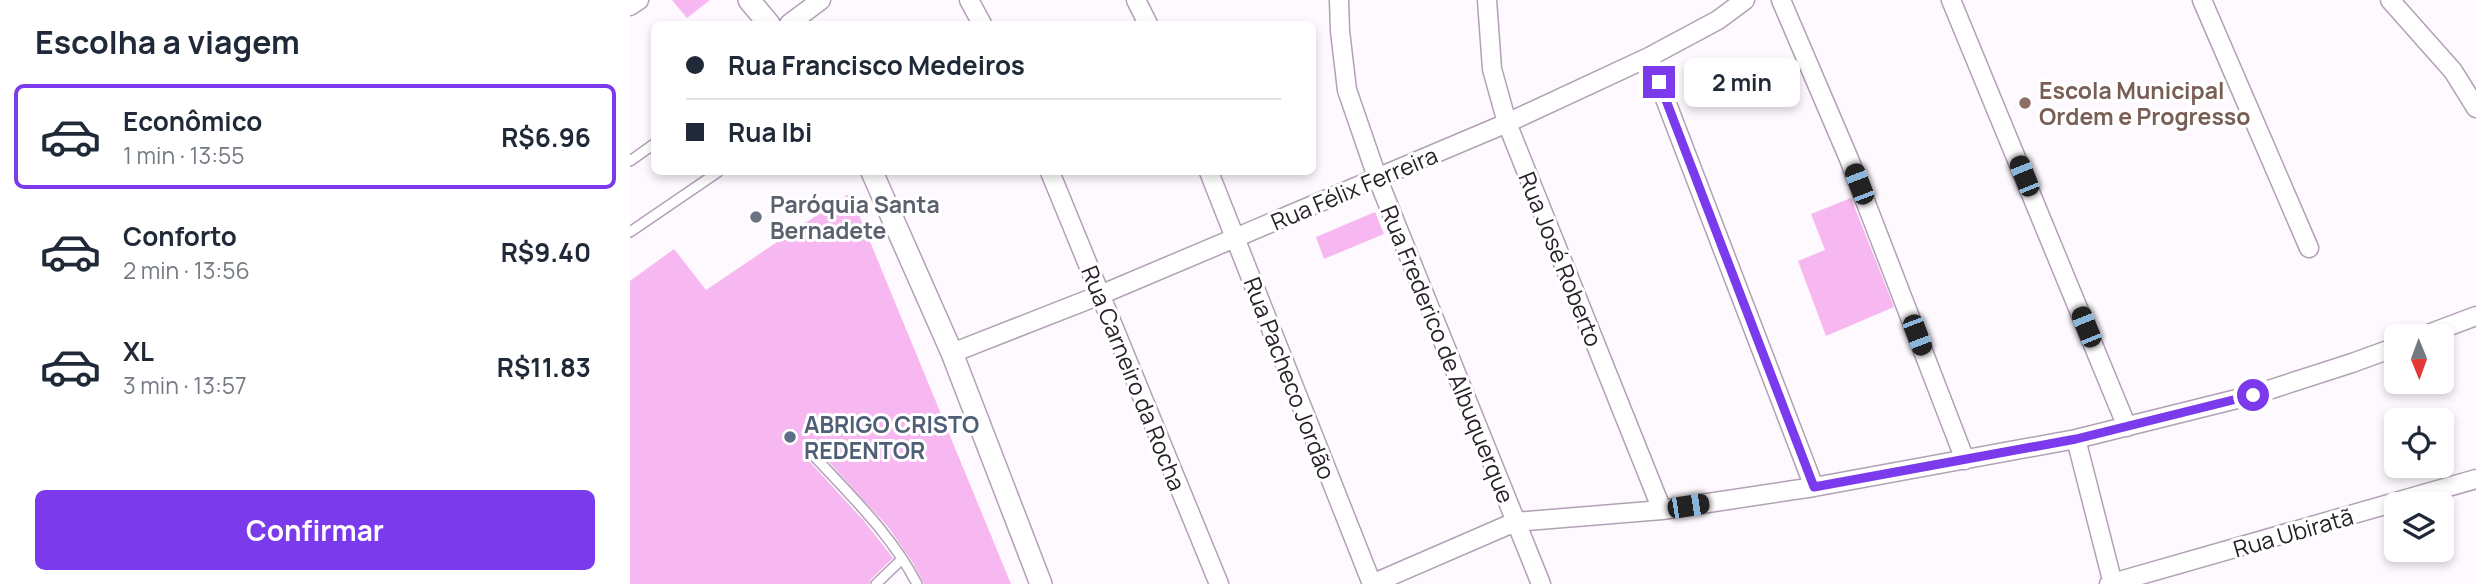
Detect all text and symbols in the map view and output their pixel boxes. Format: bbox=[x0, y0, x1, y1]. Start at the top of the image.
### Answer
text: Escolha a viagem bbox=[35, 20, 300, 64]
text: Rua Francisco Medeiros bbox=[728, 47, 1025, 83]
callout: 2 min bbox=[1684, 57, 1799, 106]
route end bbox=[1643, 66, 1675, 98]
text: 2 min bbox=[1712, 66, 1772, 98]
place label: Escola Municipal Ordem e Progresso bbox=[2039, 74, 2251, 132]
marker: Escola Municipal Ordem e Progresso bbox=[2017, 95, 2033, 111]
text: Econômico bbox=[123, 103, 262, 139]
icon: car bbox=[39, 105, 102, 168]
text: Rua Ibi bbox=[728, 114, 812, 150]
text: R$6.96 bbox=[501, 119, 591, 155]
street label: Rua Félix Ferreira bbox=[1266, 138, 1442, 238]
text: 1 min · 13:55 bbox=[123, 139, 245, 171]
car bbox=[2007, 153, 2042, 199]
car bbox=[1842, 161, 1877, 207]
street label: Rua José Roberto bbox=[1511, 167, 1611, 351]
place label: Paróquia Santa Bernadete bbox=[770, 188, 940, 246]
street label: Rua Frederico de Albuquerque bbox=[1373, 200, 1523, 508]
marker: Paróquia Santa Bernadete bbox=[748, 209, 764, 225]
text: Conforto bbox=[123, 218, 237, 254]
icon: car bbox=[39, 220, 102, 283]
text: R$9.40 bbox=[501, 234, 591, 270]
text: 2 min · 13:56 bbox=[123, 254, 250, 286]
street label: Rua Carneiro da Rocha bbox=[1074, 261, 1194, 495]
street label: Rua Pacheco Jordão bbox=[1237, 272, 1343, 484]
car bbox=[2069, 304, 2104, 350]
car bbox=[1900, 312, 1935, 358]
north arrow bbox=[2384, 324, 2454, 394]
map controls bbox=[2384, 324, 2454, 562]
text: XL bbox=[123, 333, 154, 369]
icon: car bbox=[39, 335, 102, 398]
text: R$11.83 bbox=[497, 349, 591, 385]
text: 3 min · 13:57 bbox=[123, 369, 247, 401]
route start bbox=[2237, 379, 2269, 411]
place label: ABRIGO CRISTO REDENTOR bbox=[804, 408, 979, 466]
button: locate bbox=[2384, 408, 2454, 478]
marker: ABRIGO CRISTO REDENTOR bbox=[782, 429, 798, 445]
button: Confirmar bbox=[35, 490, 595, 570]
car bbox=[1666, 492, 1711, 520]
button: layers bbox=[2384, 492, 2454, 562]
street label: Rua Ubiratã bbox=[2229, 500, 2357, 564]

